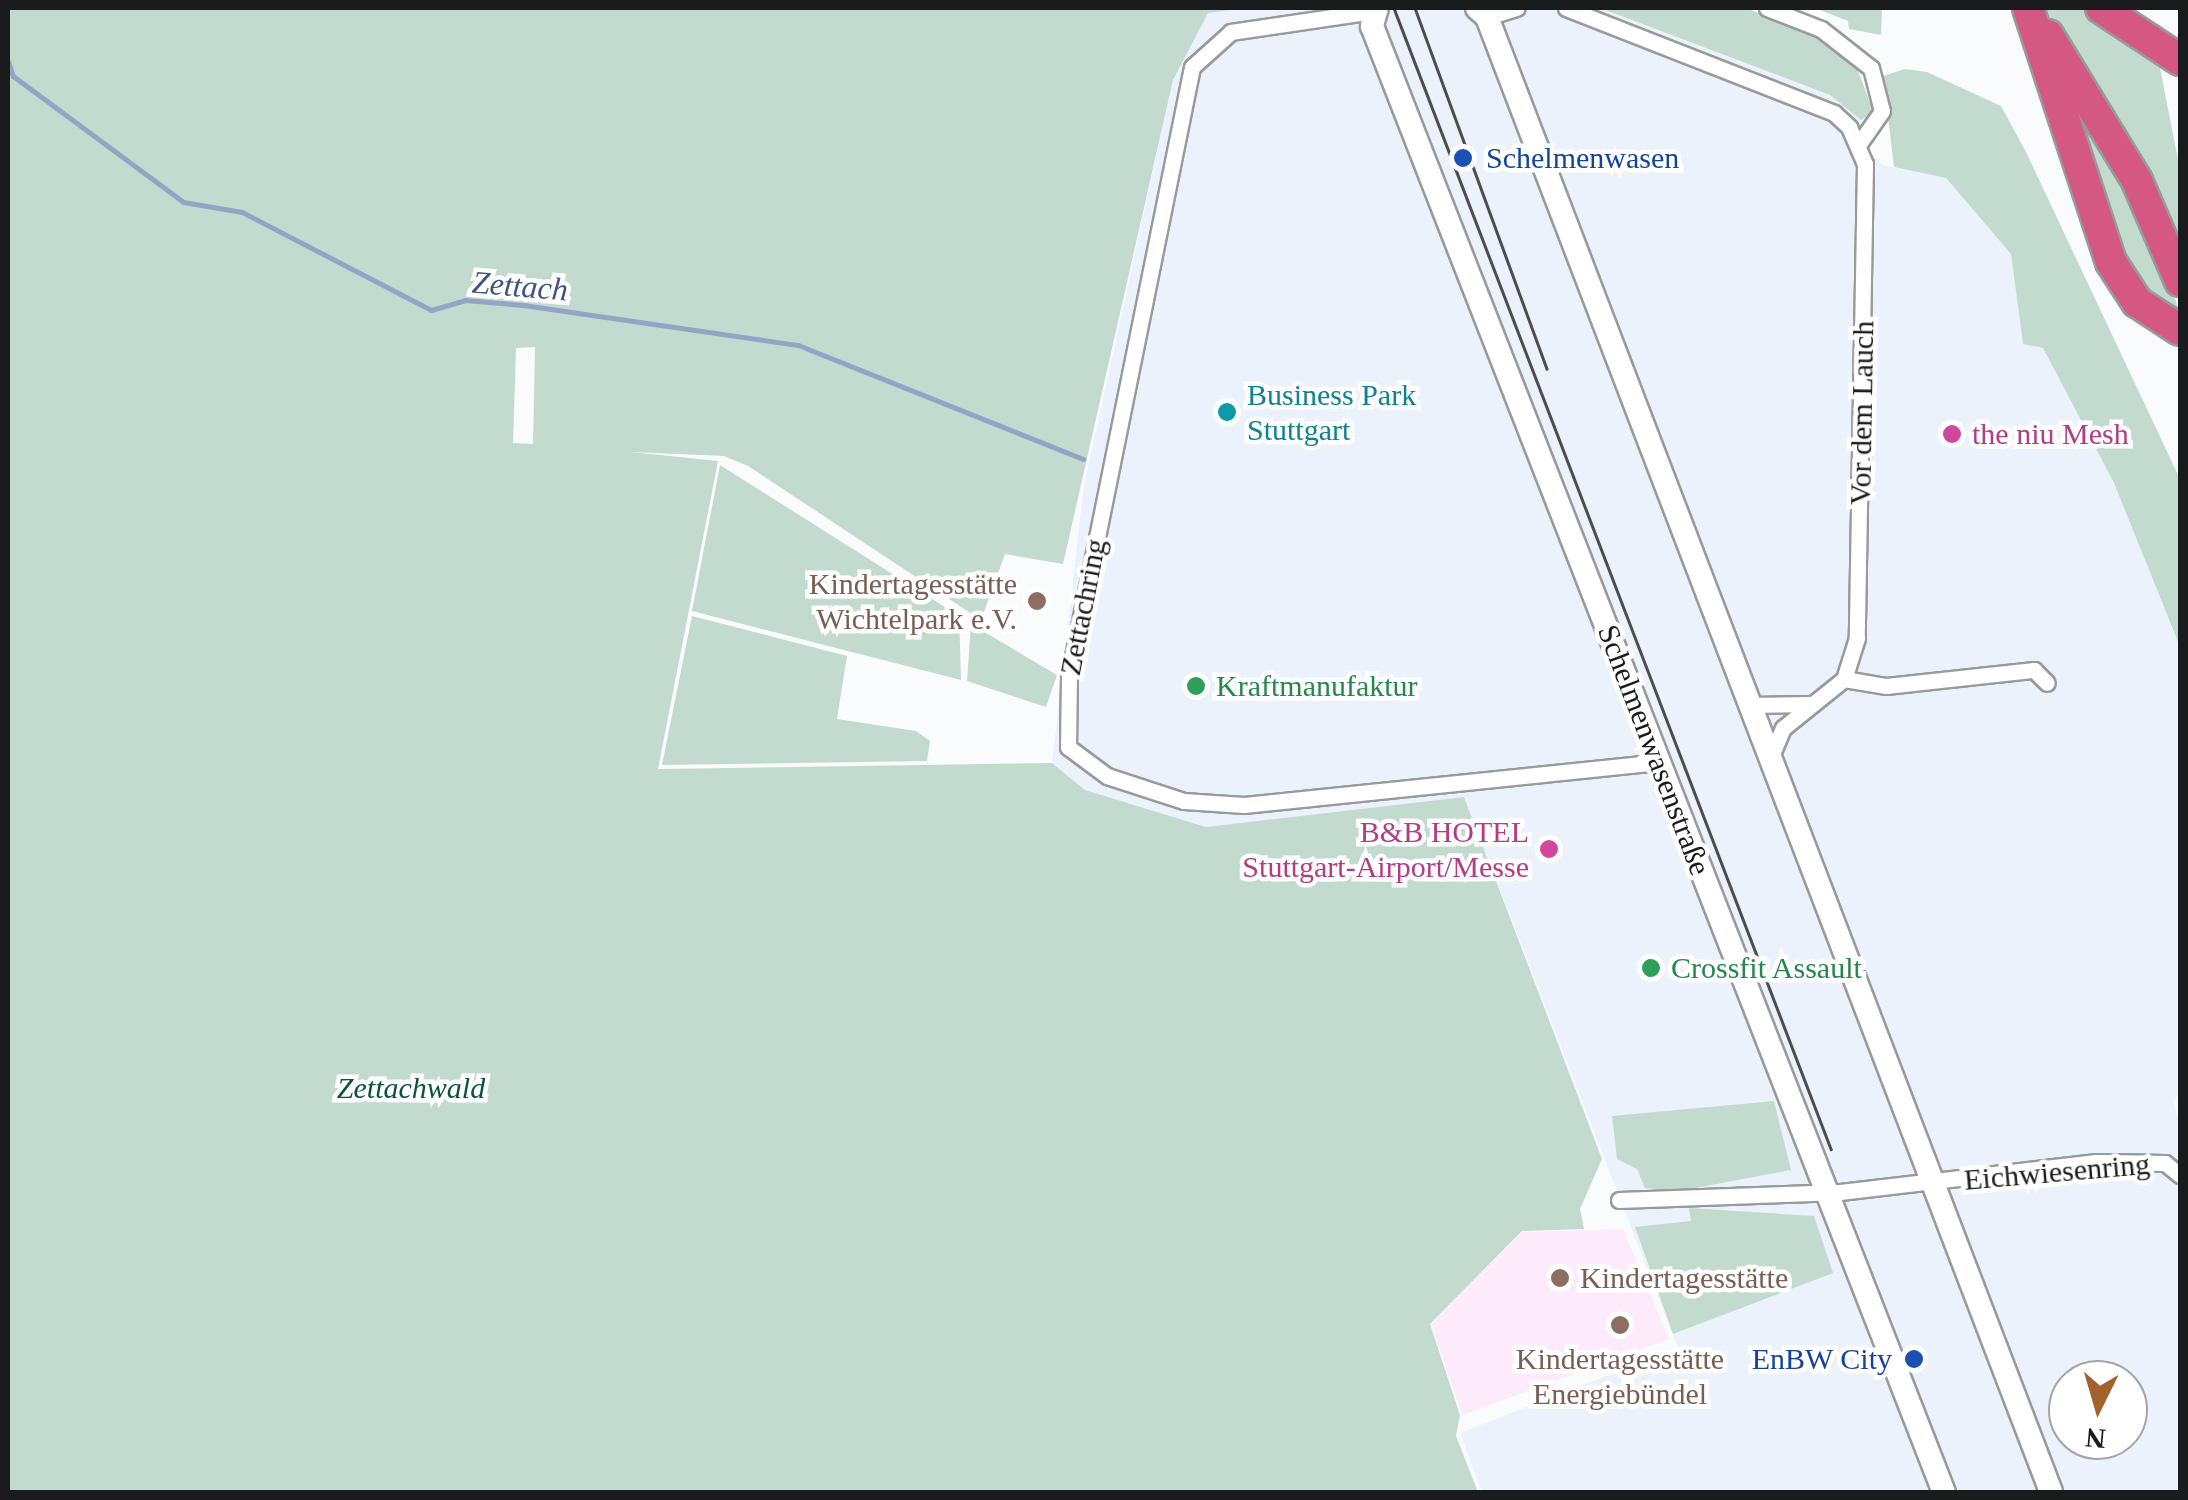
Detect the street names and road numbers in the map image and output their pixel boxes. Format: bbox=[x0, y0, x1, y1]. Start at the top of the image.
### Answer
street label: Vor dem Lauch bbox=[1842, 321, 1882, 505]
street label: Zettachring bbox=[1052, 536, 1114, 678]
street label: Schelmenwasenstraße bbox=[1590, 620, 1718, 880]
street label: Eichwiesenring bbox=[1962, 1146, 2152, 1198]

